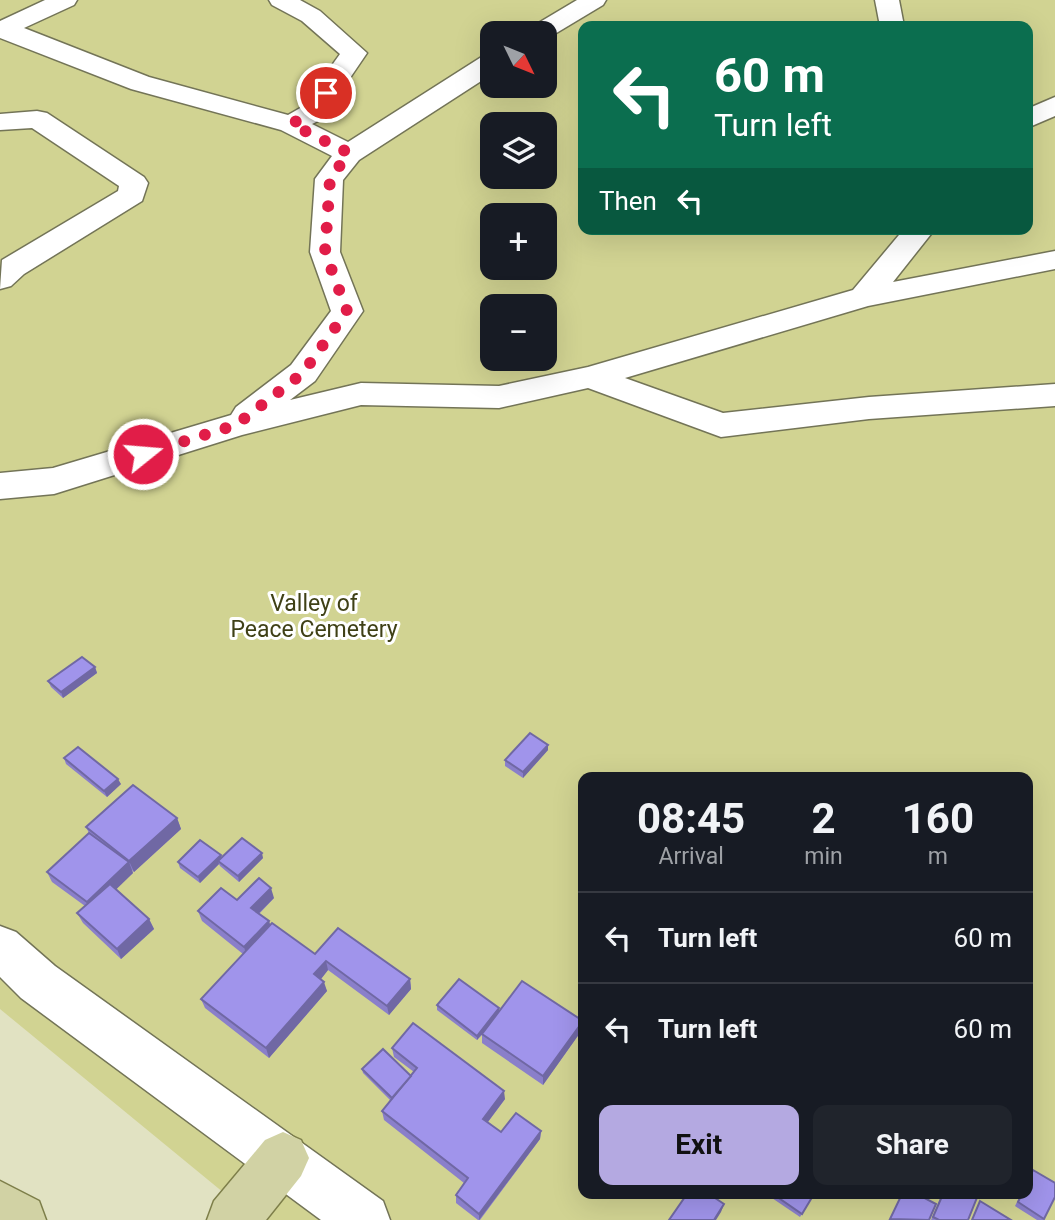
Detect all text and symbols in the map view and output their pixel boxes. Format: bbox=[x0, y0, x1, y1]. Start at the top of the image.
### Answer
north arrow bbox=[480, 21, 556, 98]
map controls bbox=[480, 21, 557, 371]
text: 60 m bbox=[714, 47, 825, 104]
icon: left bbox=[599, 49, 690, 140]
pin bbox=[296, 63, 356, 123]
icon: arrive bbox=[307, 74, 345, 112]
text: Turn left bbox=[714, 106, 832, 144]
button: layers bbox=[480, 112, 557, 189]
icon: left bbox=[671, 182, 709, 220]
text: Then bbox=[599, 186, 657, 216]
button: + bbox=[480, 203, 557, 280]
button: − bbox=[480, 294, 557, 371]
position arrow bbox=[106, 417, 180, 491]
park label: Valley of Peace Cemetery bbox=[230, 590, 398, 643]
text: 08:45 bbox=[637, 794, 745, 843]
text: 2 bbox=[811, 794, 836, 843]
text: 160 bbox=[902, 794, 974, 843]
text: Arrival bbox=[658, 843, 724, 870]
text: min bbox=[804, 843, 843, 870]
text: m bbox=[928, 843, 948, 870]
icon: left bbox=[599, 919, 637, 957]
text: Turn left bbox=[658, 923, 757, 953]
text: 60 m bbox=[954, 923, 1012, 953]
icon: left bbox=[599, 1010, 637, 1048]
text: Turn left bbox=[658, 1014, 757, 1044]
text: 60 m bbox=[954, 1014, 1012, 1044]
button: Exit bbox=[599, 1105, 799, 1185]
button: Share bbox=[813, 1105, 1012, 1185]

